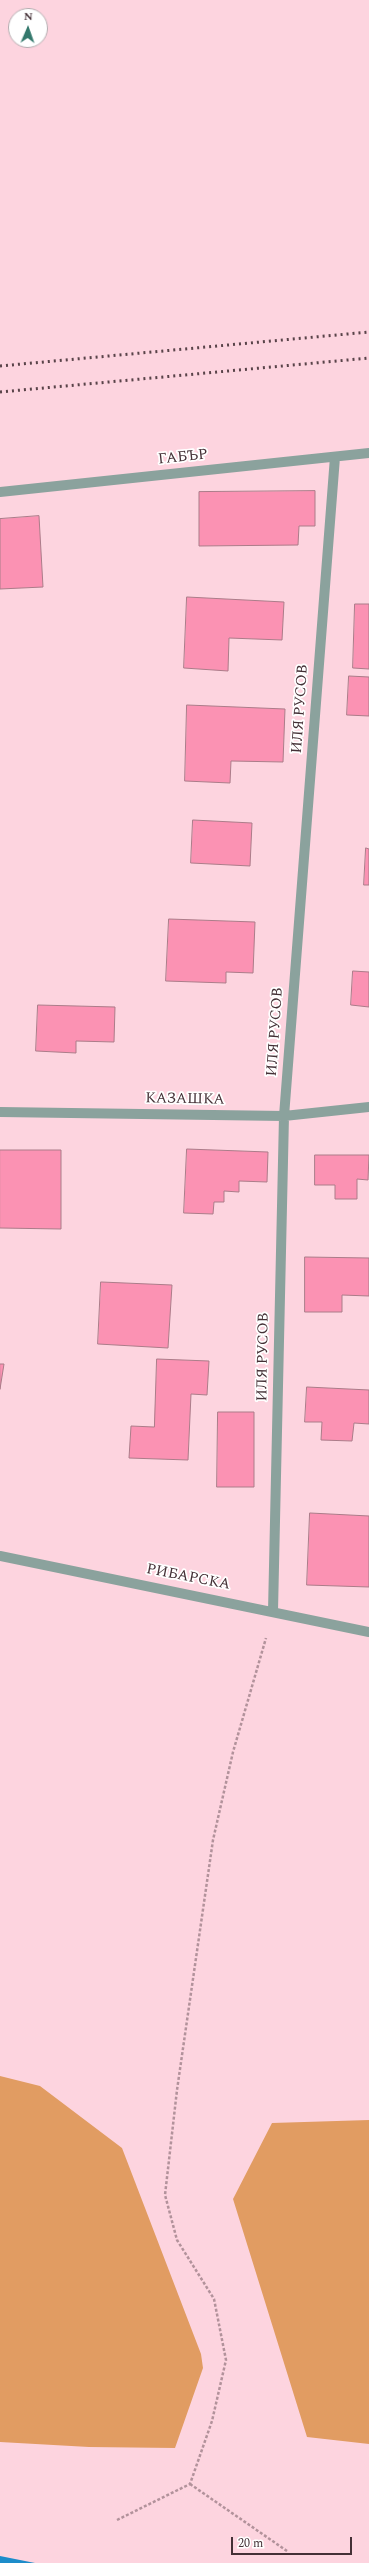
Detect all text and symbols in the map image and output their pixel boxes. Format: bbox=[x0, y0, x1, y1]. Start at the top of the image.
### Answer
north arrow bbox=[8, 8, 48, 48]
text: N bbox=[24, 8, 33, 25]
street label: ГАБЪР bbox=[157, 446, 209, 470]
street label: ИЛЯ РУСОВ bbox=[289, 664, 313, 754]
street label: ИЛЯ РУСОВ bbox=[264, 987, 288, 1077]
street label: КАЗАШКА bbox=[145, 1090, 225, 1110]
street label: ИЛЯ РУСОВ bbox=[254, 1312, 274, 1402]
street label: РИБАРСКА bbox=[145, 1561, 231, 1595]
scale bar bbox=[233, 2529, 354, 2555]
text: 20 m bbox=[238, 2534, 263, 2553]

